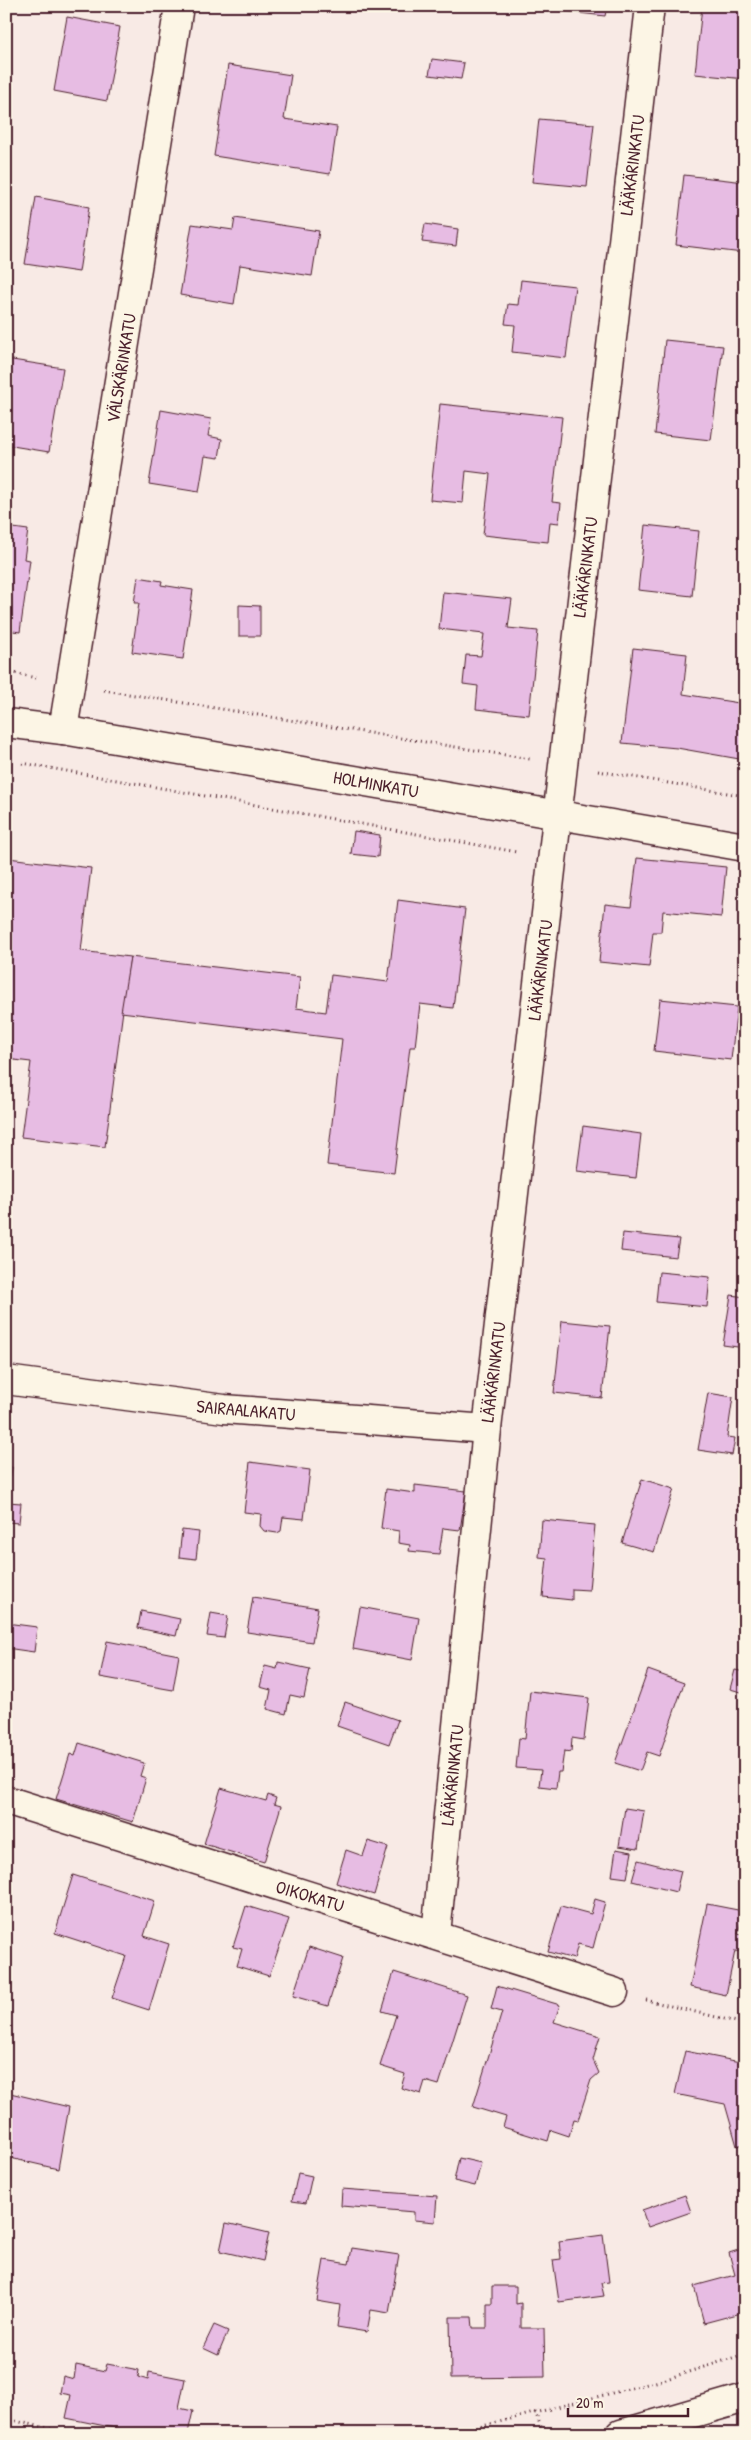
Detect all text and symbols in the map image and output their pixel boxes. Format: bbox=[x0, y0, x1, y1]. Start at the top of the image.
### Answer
street label: LÄÄKÄRINKATU bbox=[613, 113, 651, 217]
street label: VÄLSKÄRINKATU bbox=[100, 311, 142, 425]
street label: LÄÄKÄRINKATU bbox=[566, 515, 604, 619]
street label: HOLMINKATU bbox=[331, 764, 421, 804]
street label: LÄÄKÄRINKATU bbox=[521, 918, 559, 1022]
street label: LÄÄKÄRINKATU bbox=[474, 1320, 512, 1424]
street label: SAIRAALAKATU bbox=[196, 1393, 297, 1427]
street label: LÄÄKÄRINKATU bbox=[434, 1723, 470, 1827]
street label: OIKOKATU bbox=[273, 1874, 347, 1918]
scale bar bbox=[568, 2385, 688, 2417]
text: 20 m bbox=[576, 2392, 603, 2413]

